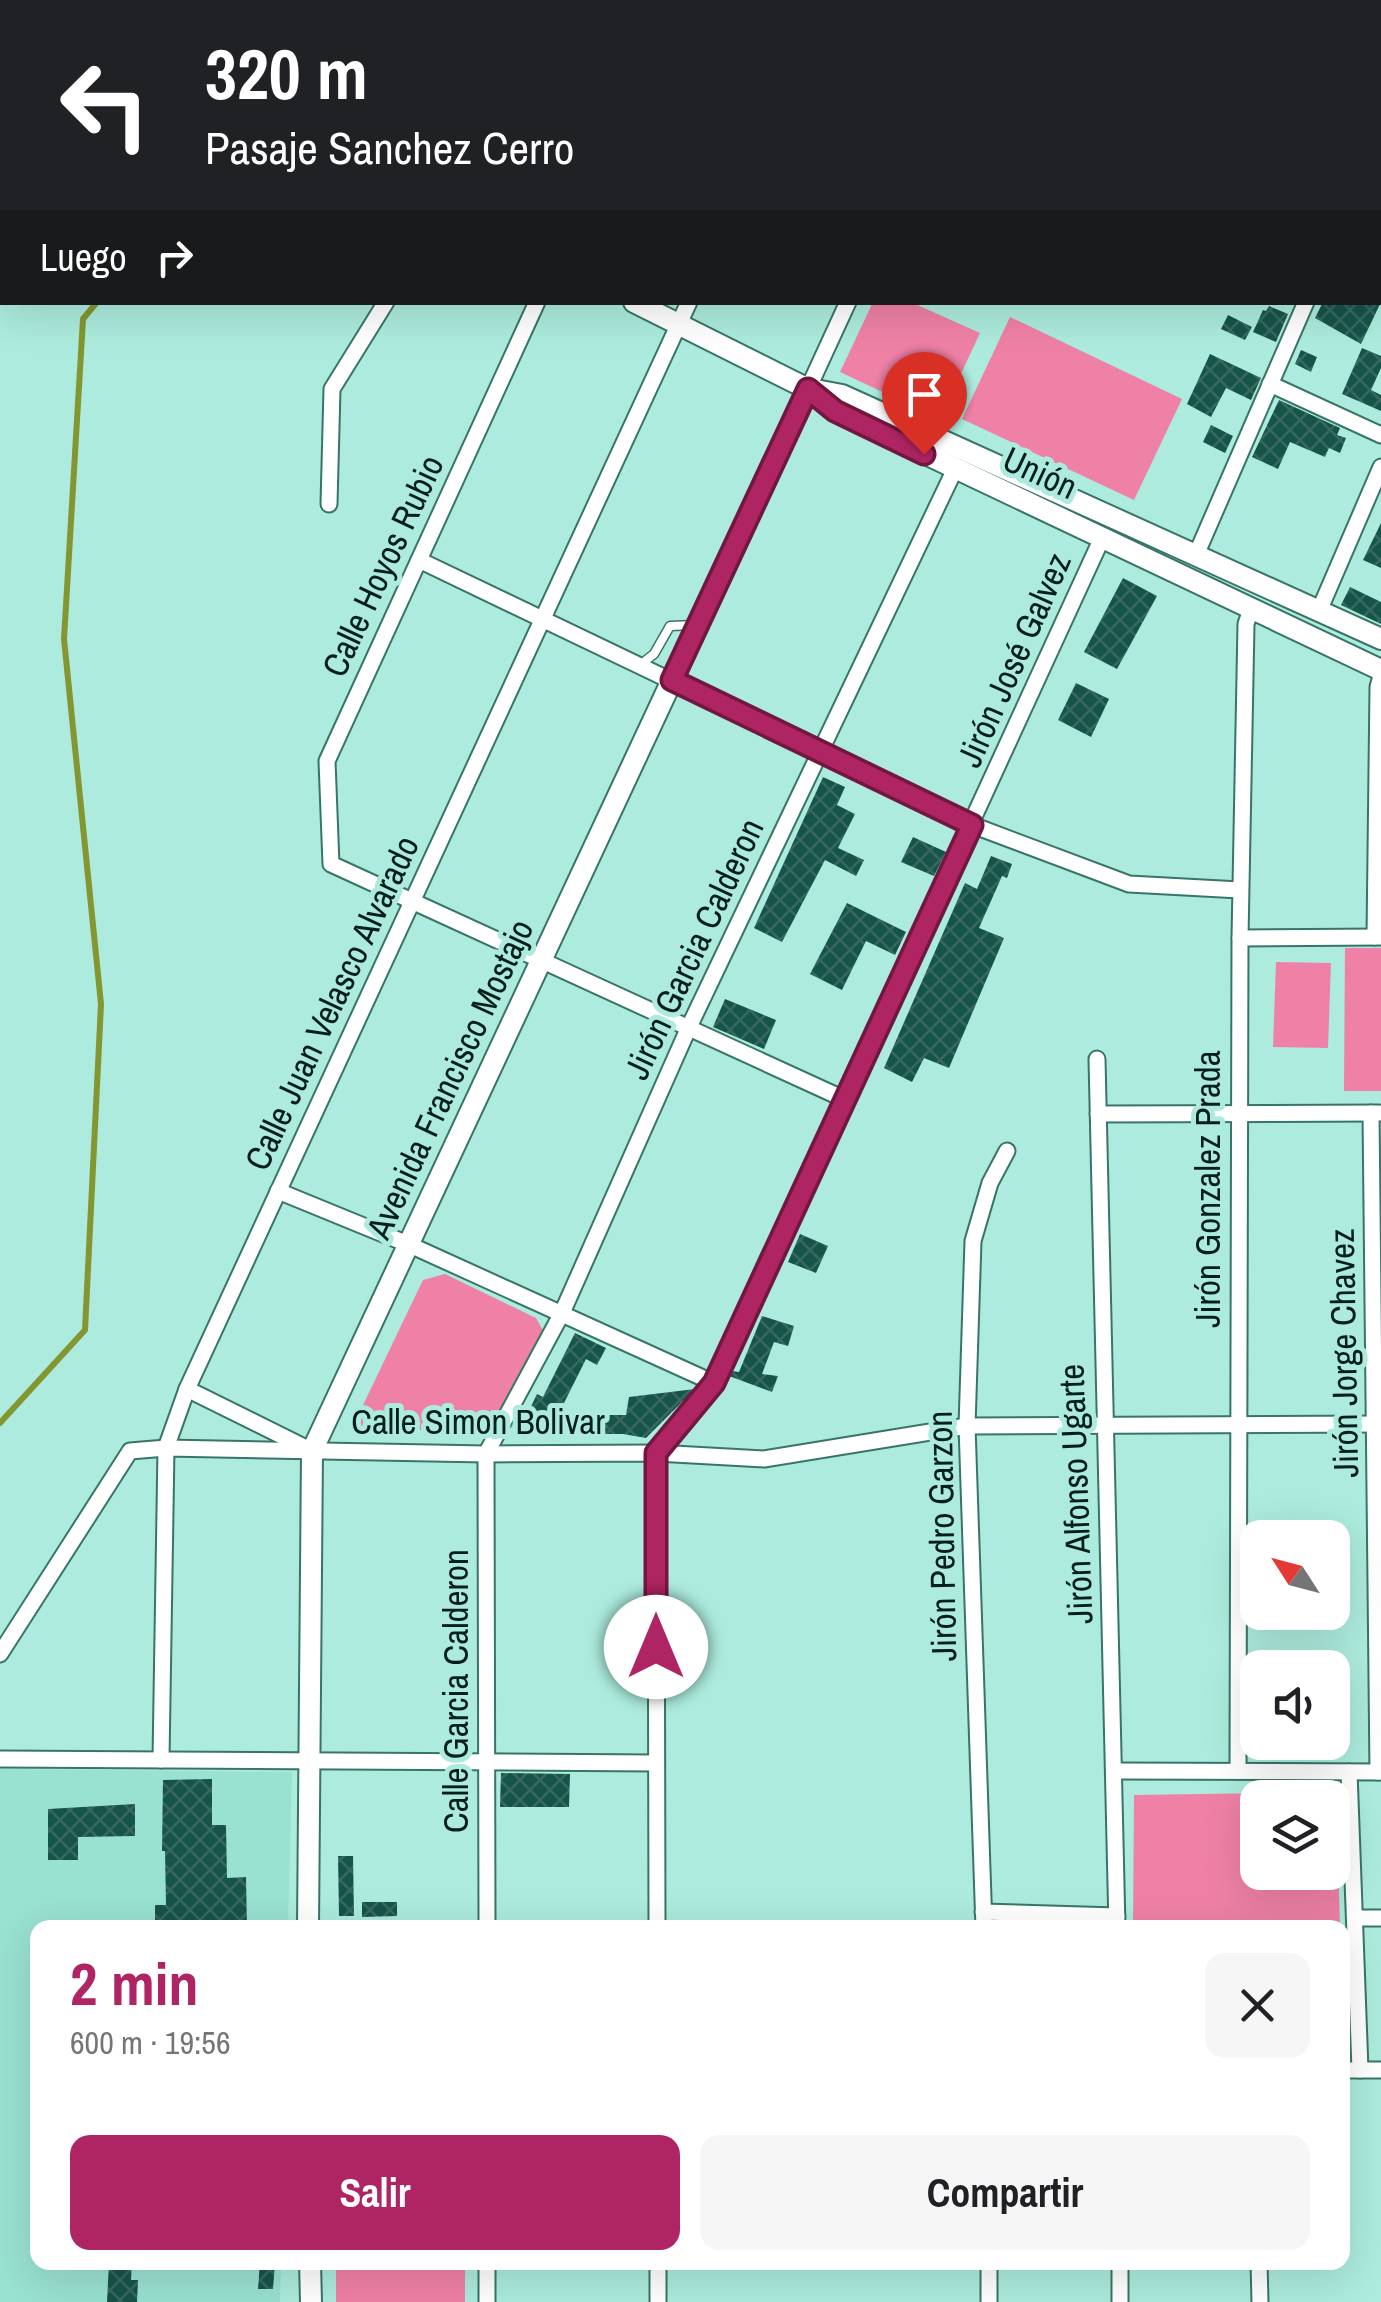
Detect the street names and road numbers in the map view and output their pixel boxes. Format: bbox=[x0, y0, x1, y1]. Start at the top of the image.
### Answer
street label: Unión bbox=[996, 435, 1085, 510]
street label: Calle Hoyos Rubio bbox=[311, 447, 454, 684]
street label: Jirón José Galvez bbox=[945, 545, 1082, 774]
street label: Jirón Garcia Calderon bbox=[613, 811, 775, 1087]
street label: Calle Juan Velasco Alvarado bbox=[233, 828, 430, 1178]
street label: Avenida Francisco Mostajo bbox=[354, 911, 544, 1247]
street label: Jirón Gonzalez Prada bbox=[1184, 1050, 1231, 1328]
street label: Jirón Jorge Chavez bbox=[1318, 1228, 1369, 1478]
street label: Jirón Alfonso Ugarte bbox=[1047, 1363, 1104, 1625]
street label: Calle Simon Bolivar bbox=[351, 1398, 605, 1445]
street label: Jirón Pedro Garzon bbox=[916, 1410, 967, 1662]
street label: Calle Garcia Calderon bbox=[432, 1549, 479, 1833]

